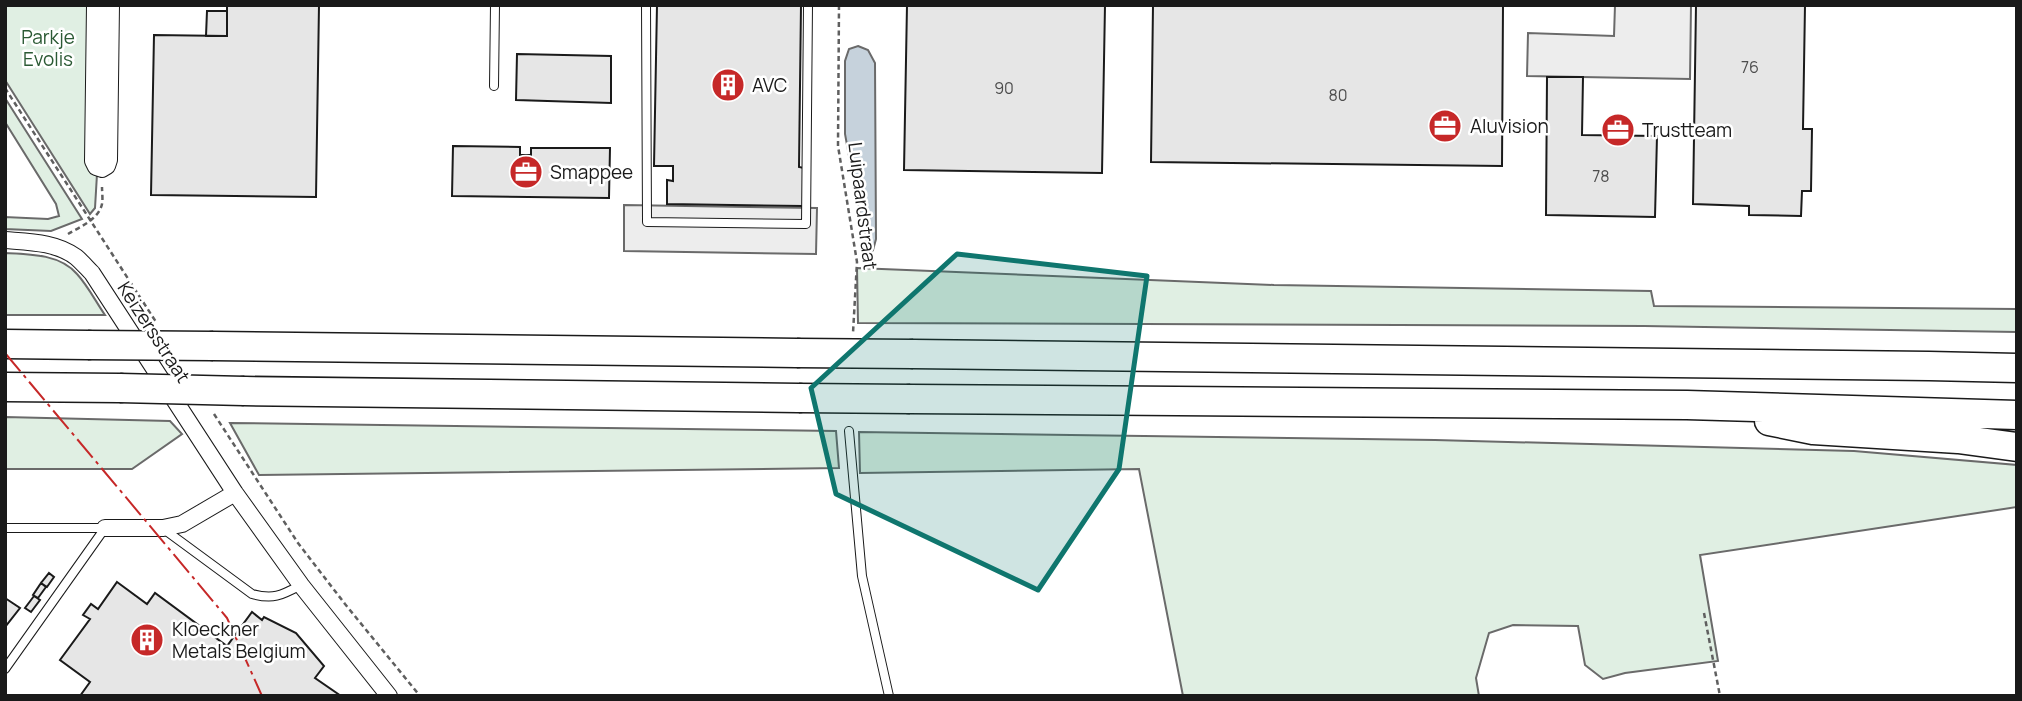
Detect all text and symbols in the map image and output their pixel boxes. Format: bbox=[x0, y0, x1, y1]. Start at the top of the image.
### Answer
park label: Parkje Evolis bbox=[21, 24, 75, 72]
house number: 76 bbox=[1741, 56, 1759, 78]
building icon: AVC bbox=[709, 66, 747, 104]
place label: AVC bbox=[752, 72, 787, 98]
house number: 90 bbox=[994, 77, 1014, 99]
house number: 80 bbox=[1328, 84, 1348, 106]
office icon: Aluvision bbox=[1426, 107, 1464, 145]
office icon: Trustteam bbox=[1599, 111, 1637, 149]
place label: Aluvision bbox=[1470, 113, 1549, 139]
place label: Trustteam bbox=[1642, 117, 1732, 143]
street label: Luipaardstraat bbox=[842, 141, 884, 271]
office icon: Smappee bbox=[507, 153, 545, 191]
place label: Smappee bbox=[550, 159, 633, 185]
house number: 78 bbox=[1592, 165, 1610, 187]
street label: Keizersstraat bbox=[112, 276, 196, 388]
place label: Kloeckner Metals Belgium bbox=[172, 616, 306, 664]
building icon: Kloeckner Metals Belgium bbox=[128, 621, 166, 659]

